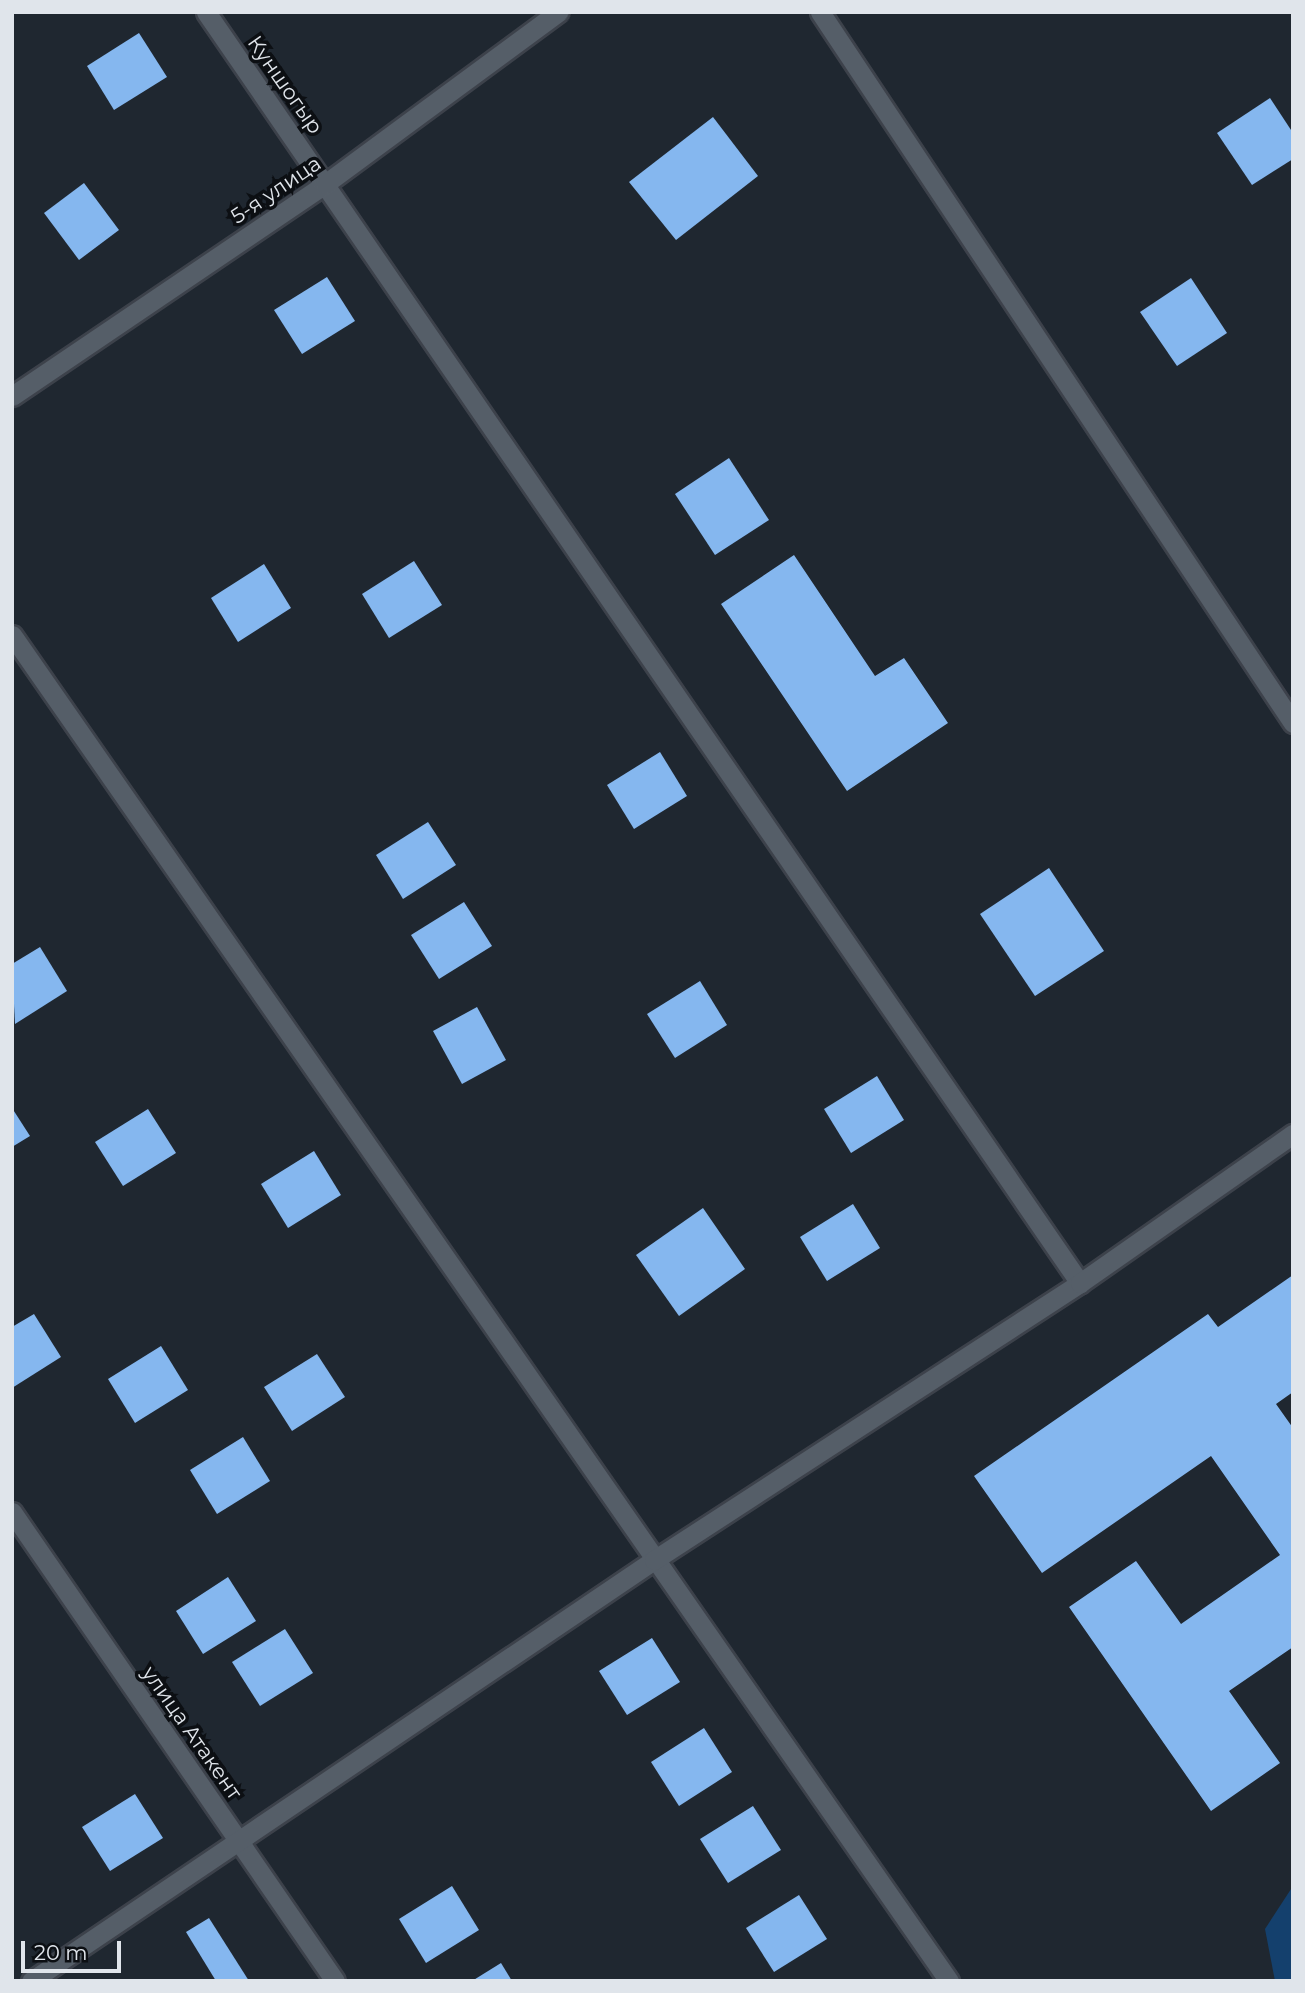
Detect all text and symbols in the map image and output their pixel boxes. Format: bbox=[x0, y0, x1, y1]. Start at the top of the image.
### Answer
street label: Куншогыр bbox=[242, 31, 328, 139]
street label: 5-я улица bbox=[226, 151, 326, 229]
street label: улица Атакент bbox=[137, 1662, 247, 1804]
scale bar bbox=[24, 1926, 124, 1970]
text: 20 m bbox=[34, 1940, 88, 1965]

